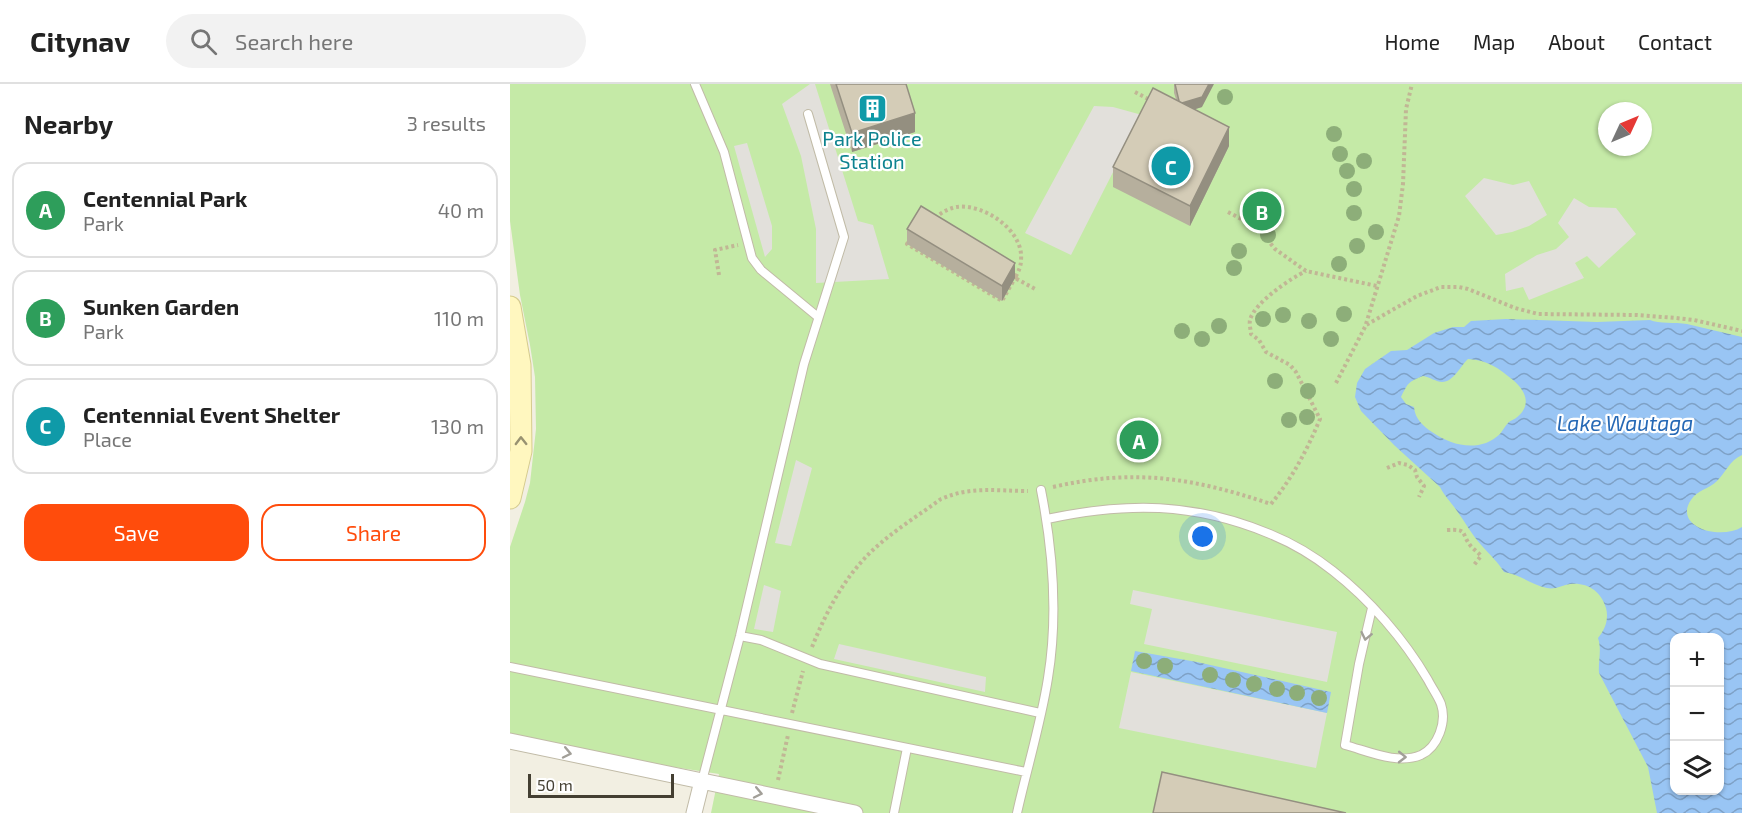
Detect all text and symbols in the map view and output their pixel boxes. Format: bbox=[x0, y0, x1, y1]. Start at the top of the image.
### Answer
search box bbox=[166, 14, 586, 68]
text: Citynav bbox=[30, 24, 130, 58]
icon: search bbox=[187, 25, 220, 58]
text: Search here bbox=[235, 28, 353, 54]
text: Home bbox=[1384, 29, 1440, 54]
text: Map bbox=[1473, 29, 1515, 54]
text: About bbox=[1548, 29, 1605, 54]
text: Contact bbox=[1638, 29, 1712, 54]
building icon: Park Police Station bbox=[856, 92, 888, 124]
north arrow bbox=[1598, 102, 1652, 156]
text: Nearby bbox=[24, 108, 113, 139]
text: 3 results bbox=[407, 111, 486, 135]
place label: Park Police Station bbox=[822, 126, 922, 173]
pin: C bbox=[1152, 144, 1190, 188]
text: Centennial Park bbox=[83, 185, 247, 211]
pin: B bbox=[1242, 188, 1281, 234]
text: A bbox=[39, 198, 52, 222]
text: 40 m bbox=[438, 198, 484, 222]
text: Park bbox=[83, 211, 124, 235]
text: Sunken Garden bbox=[83, 293, 239, 319]
text: B bbox=[39, 306, 52, 330]
text: 110 m bbox=[434, 306, 484, 330]
text: Park bbox=[83, 319, 124, 343]
text: Centennial Event Shelter bbox=[83, 401, 340, 427]
water label: Lake Wautaga bbox=[1557, 410, 1693, 435]
text: C bbox=[40, 414, 51, 438]
text: 130 m bbox=[431, 414, 484, 438]
pin: A bbox=[1120, 418, 1158, 462]
text: Place bbox=[83, 427, 132, 451]
one-way arrow bbox=[515, 437, 527, 446]
button: Save bbox=[24, 504, 249, 561]
button: Share bbox=[261, 504, 486, 561]
your location bbox=[1188, 522, 1217, 551]
one-way arrow bbox=[1360, 631, 1373, 641]
map controls bbox=[1670, 633, 1724, 795]
button: + bbox=[1670, 633, 1724, 687]
button: − bbox=[1670, 687, 1724, 741]
button: layers bbox=[1670, 741, 1724, 795]
one-way arrow bbox=[562, 746, 572, 759]
one-way arrow bbox=[1398, 751, 1407, 763]
scale bar bbox=[528, 771, 674, 798]
text: 50 m bbox=[537, 775, 573, 794]
one-way arrow bbox=[753, 785, 763, 798]

